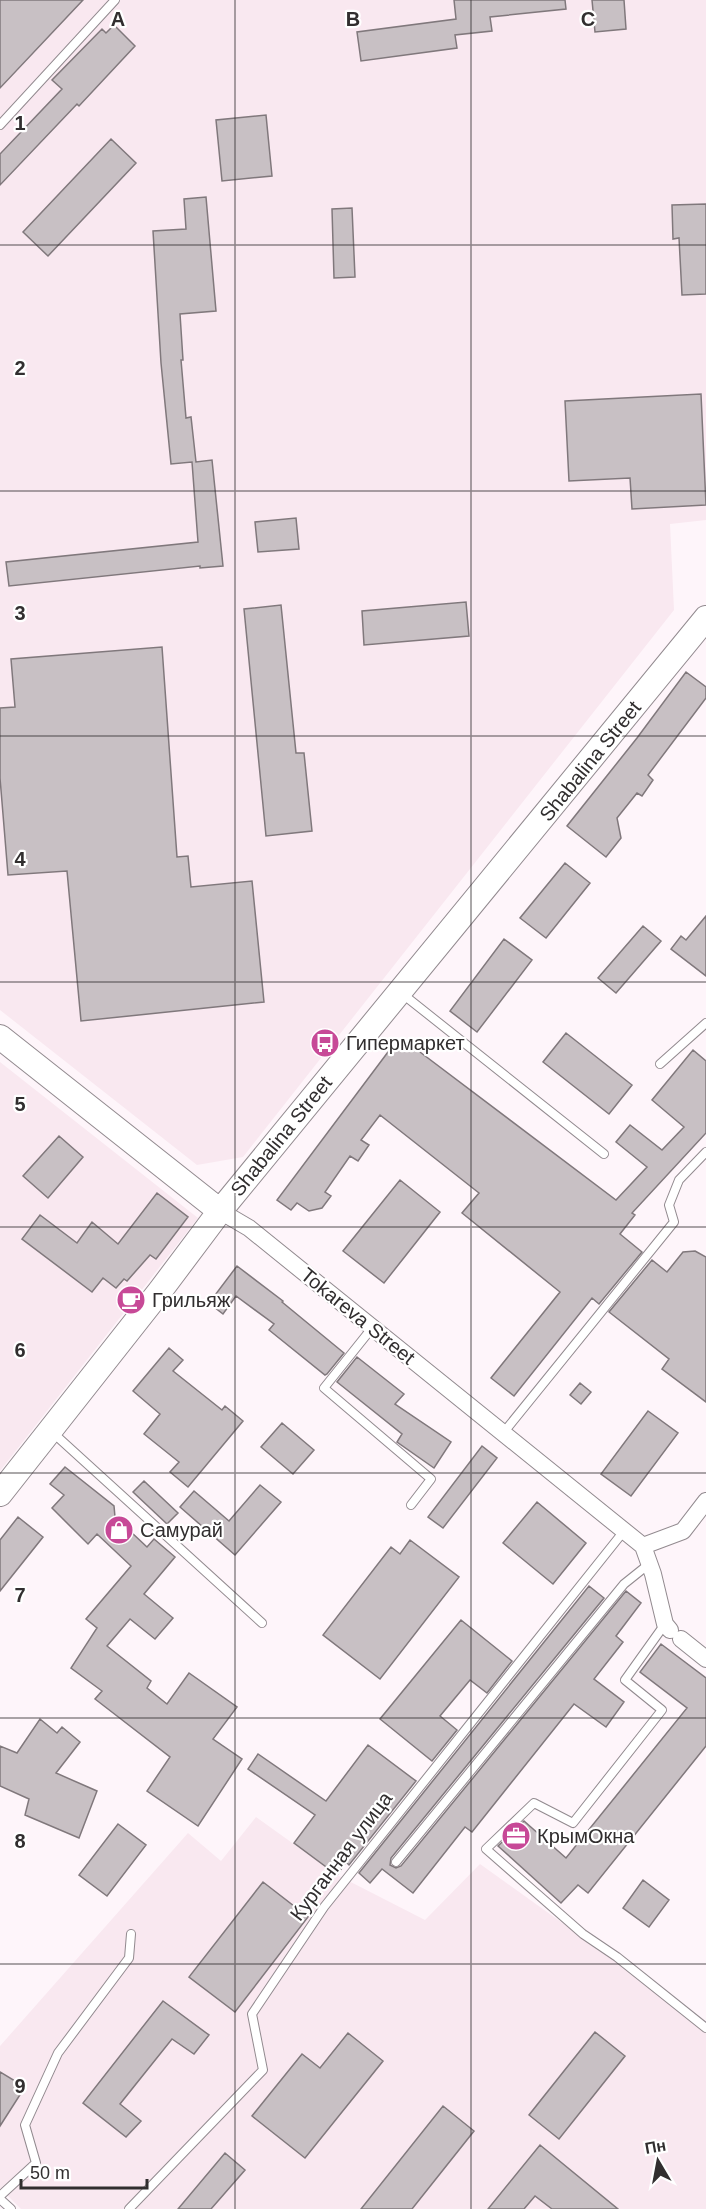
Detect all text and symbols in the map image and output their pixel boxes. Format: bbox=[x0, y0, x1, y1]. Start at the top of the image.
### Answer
text: A bbox=[111, 8, 125, 30]
text: B bbox=[346, 8, 360, 30]
text: C bbox=[581, 8, 595, 30]
text: 1 bbox=[14, 112, 26, 134]
text: 2 bbox=[14, 357, 26, 379]
text: 3 bbox=[14, 602, 26, 624]
street label: Shabalina Street bbox=[535, 696, 645, 825]
text: 4 bbox=[14, 848, 26, 870]
bus stop icon: Гипермаркет bbox=[309, 1027, 341, 1059]
place label: Гипермаркет bbox=[346, 1032, 465, 1054]
street label: Shabalina Street bbox=[226, 1071, 336, 1200]
text: 5 bbox=[14, 1093, 26, 1115]
street label: Tokareva Street bbox=[297, 1263, 420, 1369]
cafe icon: Грильяж bbox=[115, 1284, 147, 1316]
place label: Грильяж bbox=[152, 1289, 231, 1311]
text: 6 bbox=[14, 1339, 26, 1361]
shop icon: Самурай bbox=[103, 1514, 135, 1546]
place label: Самурай bbox=[140, 1519, 223, 1541]
text: 7 bbox=[14, 1584, 26, 1606]
street label: Курганная улица bbox=[286, 1787, 397, 1925]
office icon: КрымОкна bbox=[500, 1820, 532, 1852]
place label: КрымОкна bbox=[537, 1825, 635, 1847]
text: 8 bbox=[14, 1830, 26, 1852]
text: 9 bbox=[14, 2075, 26, 2097]
north arrow bbox=[628, 2131, 688, 2191]
text: Пн bbox=[644, 2137, 667, 2157]
scale bar bbox=[21, 2152, 147, 2190]
text: 50 m bbox=[30, 2163, 70, 2183]

